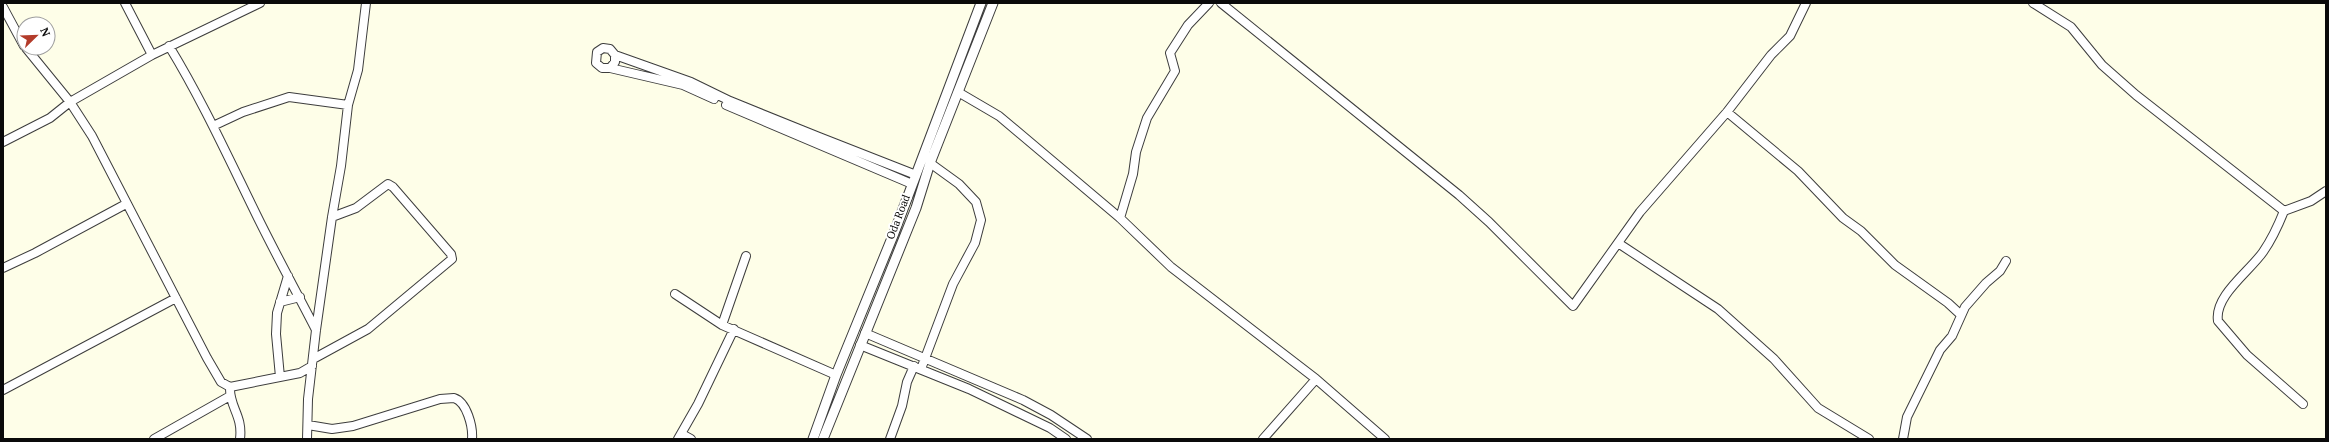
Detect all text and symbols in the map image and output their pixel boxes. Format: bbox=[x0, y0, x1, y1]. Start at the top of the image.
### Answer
north arrow bbox=[16, 16, 56, 56]
text: N bbox=[37, 26, 54, 39]
street label: Oda Road bbox=[883, 193, 913, 241]

